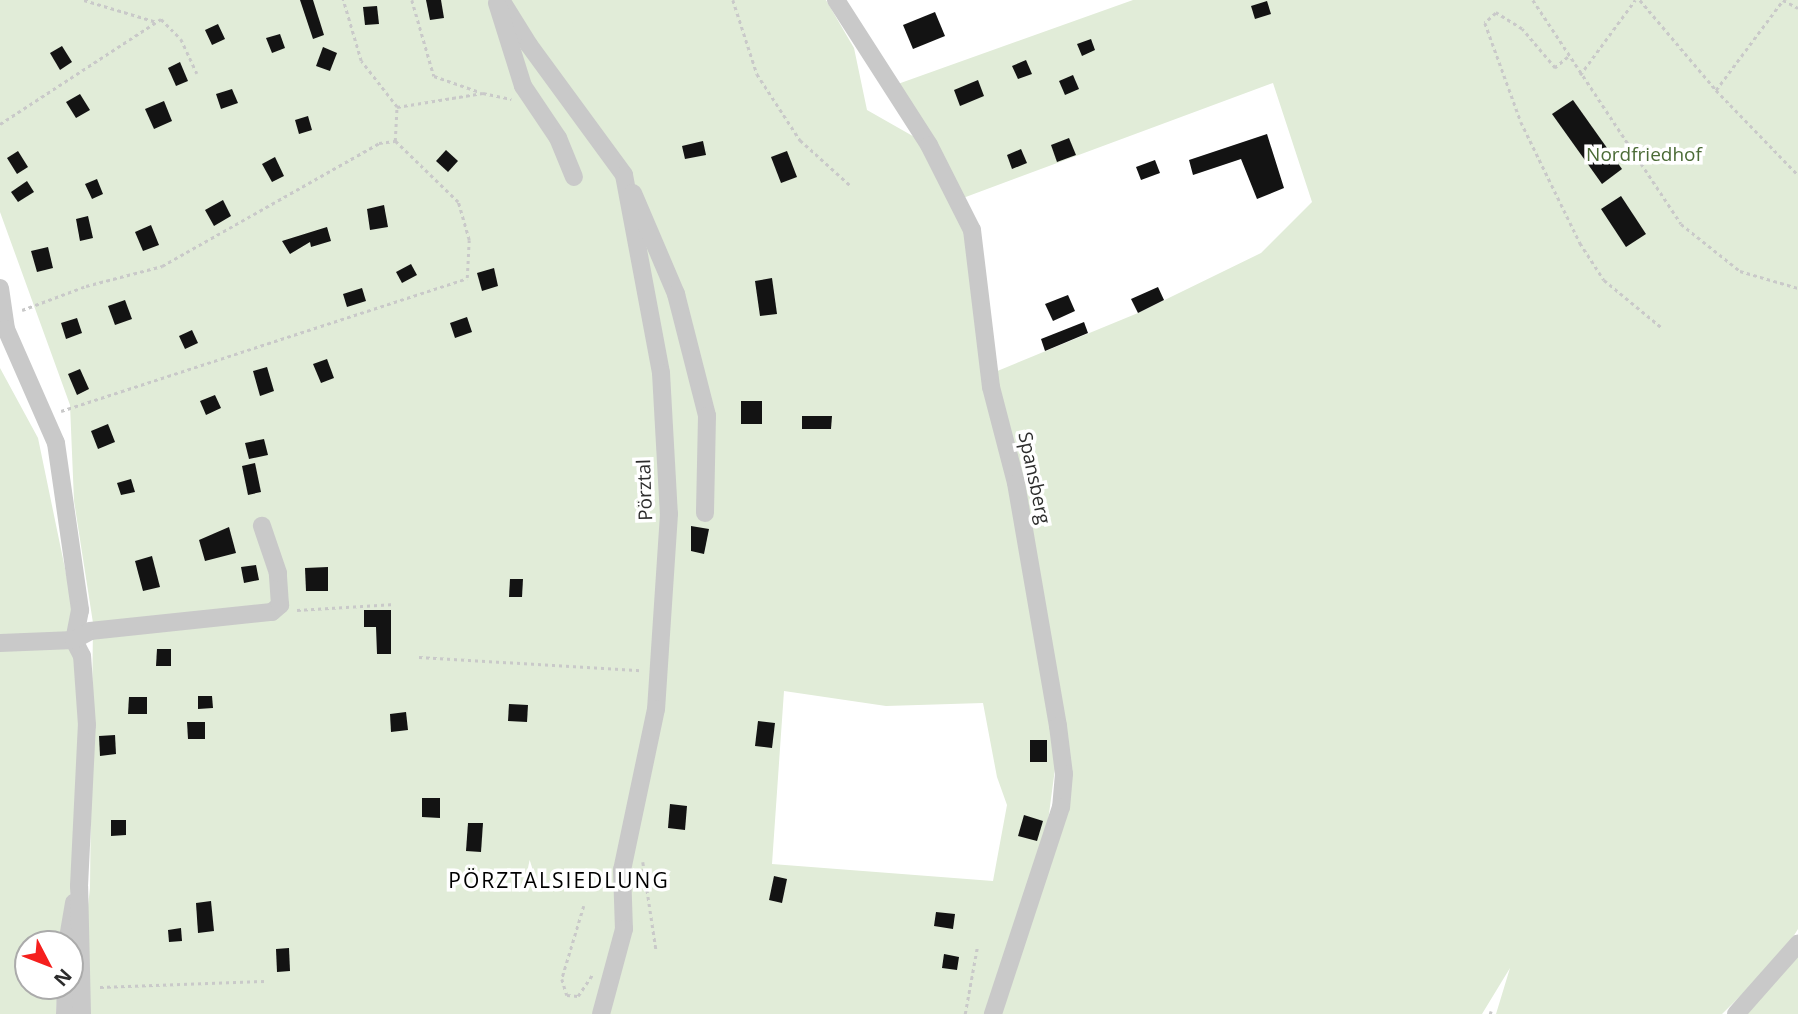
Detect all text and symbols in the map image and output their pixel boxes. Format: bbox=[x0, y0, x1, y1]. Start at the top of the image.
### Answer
park label: Nordfriedhof bbox=[1586, 144, 1702, 166]
street label: Spansberg bbox=[1013, 430, 1055, 526]
street label: Pörztal bbox=[633, 459, 657, 521]
district label: PÖRZTALSIEDLUNG bbox=[450, 867, 668, 893]
north arrow bbox=[14, 930, 84, 1000]
text: N bbox=[48, 963, 78, 992]

